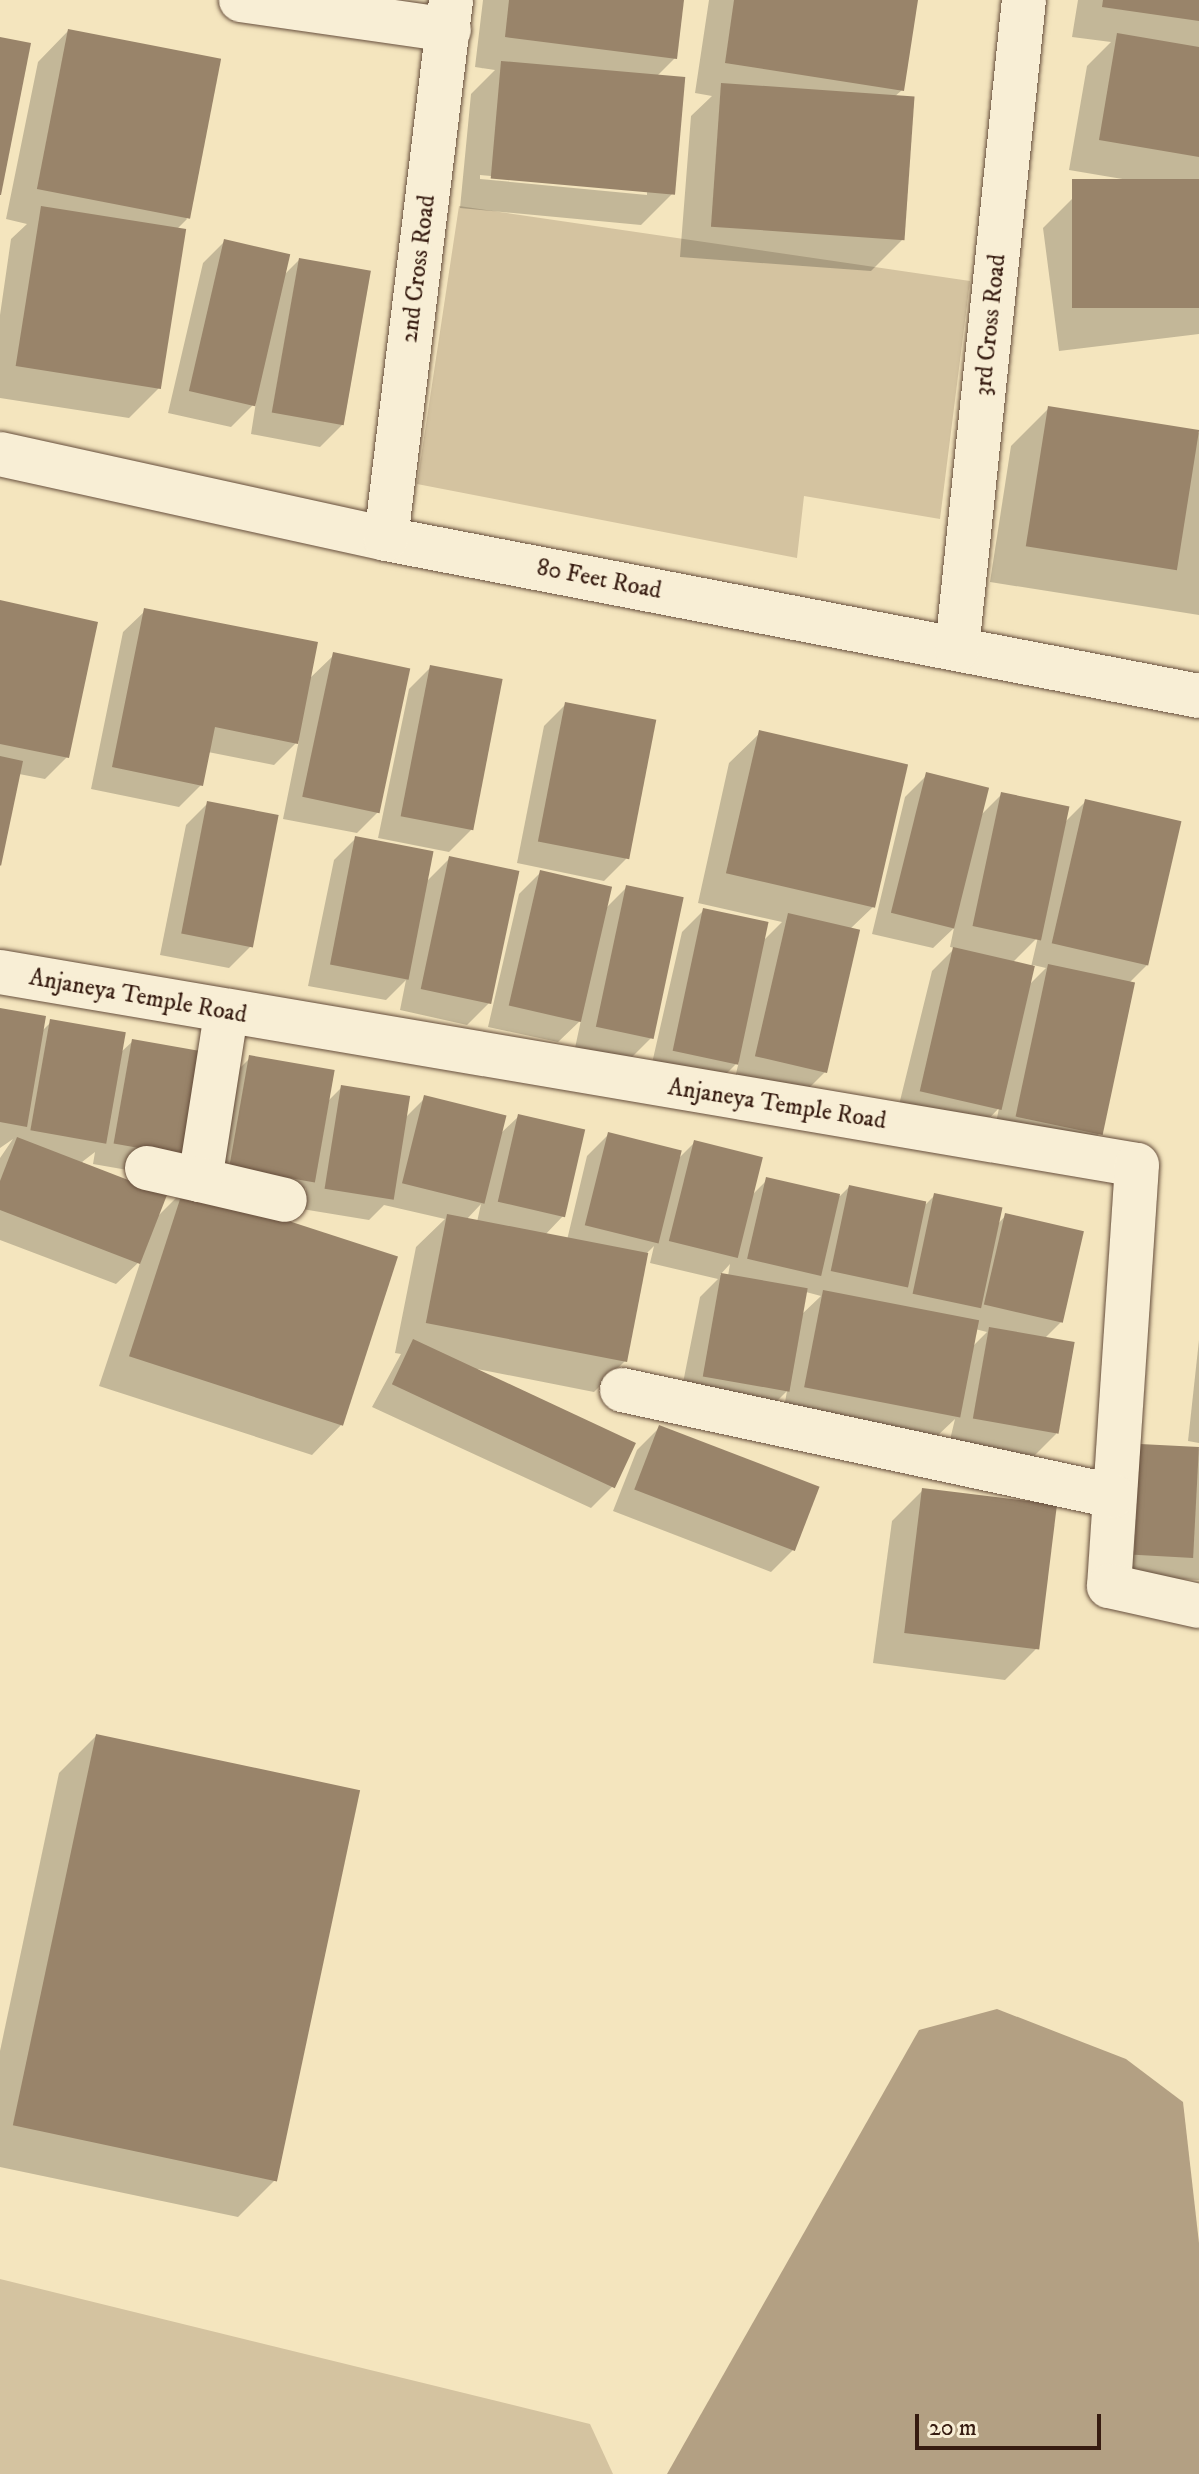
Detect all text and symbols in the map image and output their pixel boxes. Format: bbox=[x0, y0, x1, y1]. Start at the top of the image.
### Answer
street label: 2nd Cross Road bbox=[396, 193, 442, 345]
street label: 3rd Cross Road bbox=[969, 253, 1013, 397]
street label: 80 Feet Road bbox=[534, 554, 664, 606]
street label: Anjaneya Temple Road bbox=[27, 964, 249, 1030]
street label: Anjaneya Temple Road bbox=[666, 1074, 888, 1136]
scale bar bbox=[919, 2398, 1105, 2448]
text: 20 m bbox=[929, 2413, 977, 2443]

